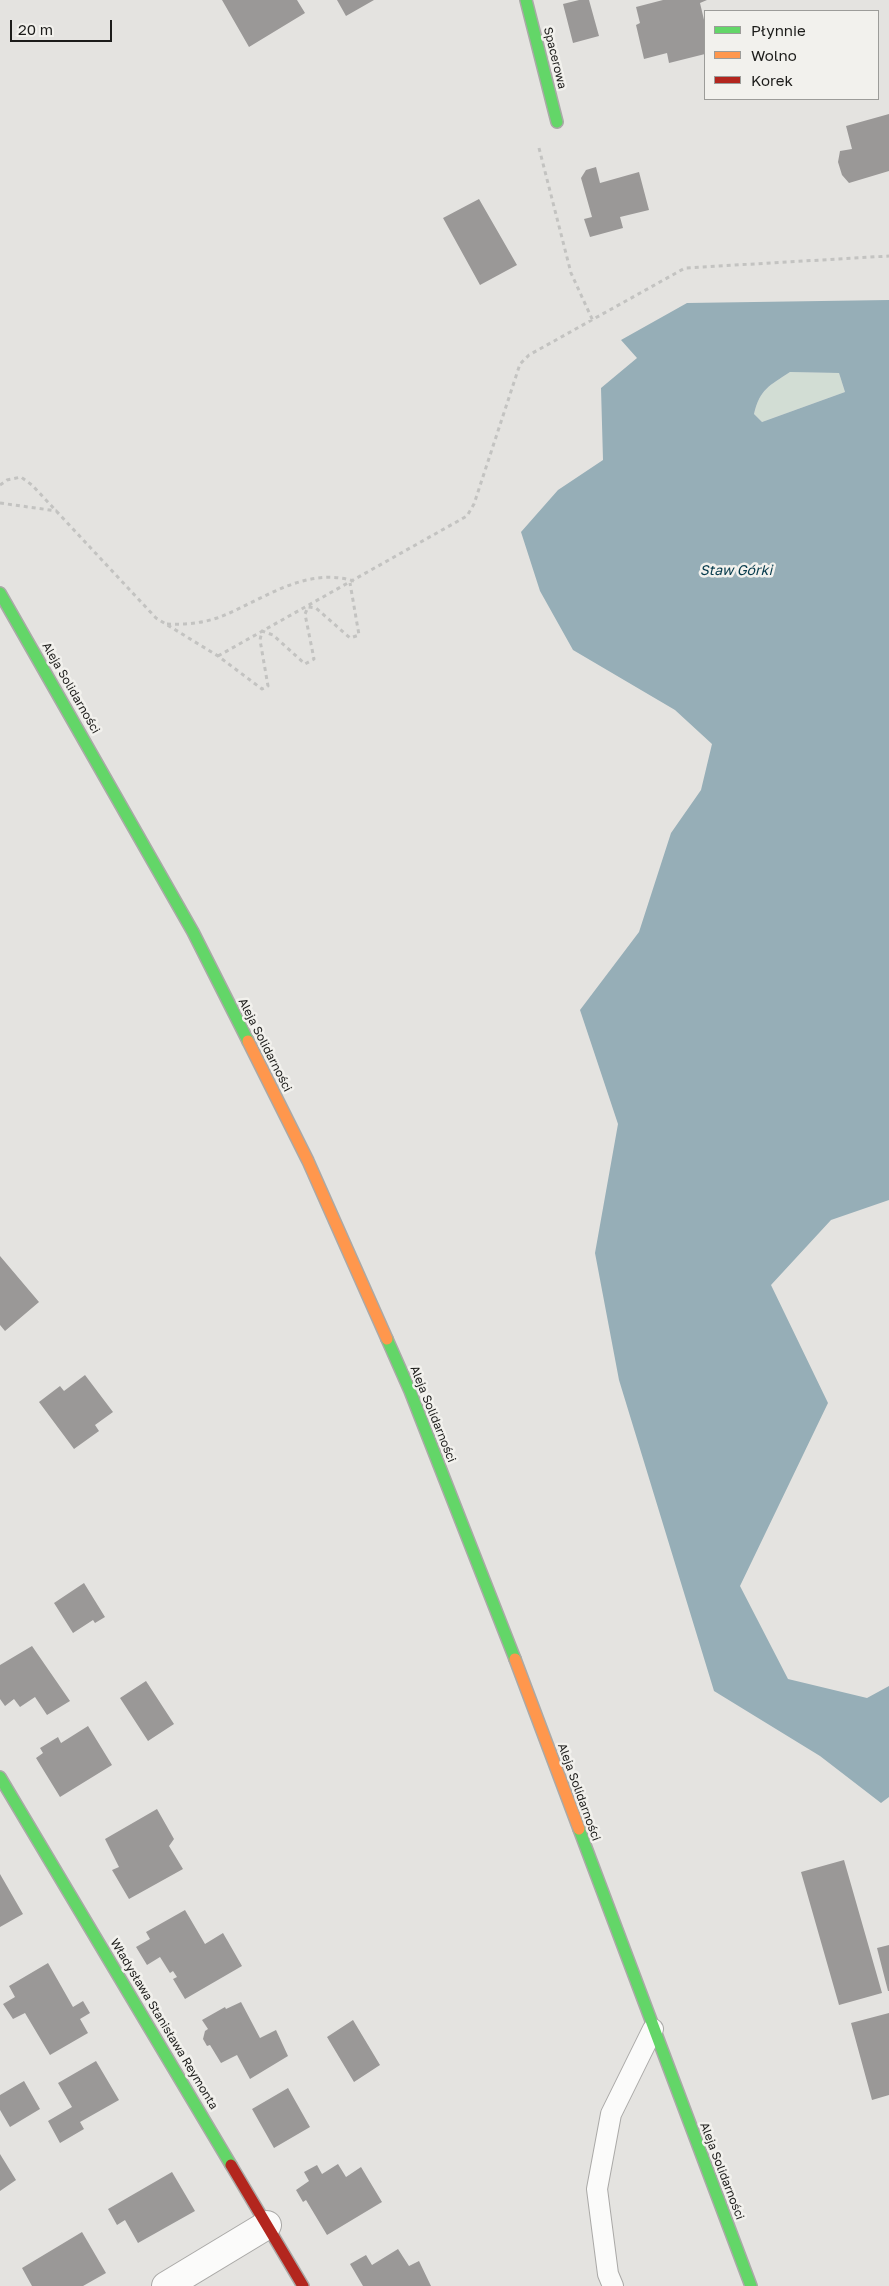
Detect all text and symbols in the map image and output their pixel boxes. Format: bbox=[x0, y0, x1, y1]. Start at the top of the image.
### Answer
scale bar bbox=[12, 10, 115, 42]
legend bbox=[704, 10, 879, 100]
text: 20 m bbox=[18, 20, 53, 38]
text: Płynnie bbox=[751, 21, 806, 39]
street label: Spacerowa bbox=[540, 26, 570, 90]
text: Wolno bbox=[751, 46, 797, 64]
text: Korek bbox=[751, 71, 793, 89]
water label: Staw Górki bbox=[700, 563, 772, 579]
street label: Aleja Solidarności bbox=[39, 640, 103, 736]
street label: Aleja Solidarności bbox=[235, 996, 295, 1094]
street label: Aleja Solidarności bbox=[407, 1364, 459, 1464]
street label: Aleja Solidarności bbox=[555, 1741, 603, 1843]
street label: Władysława Stanisława Reymonta bbox=[107, 1936, 221, 2112]
street label: Aleja Solidarności bbox=[697, 2120, 747, 2222]

